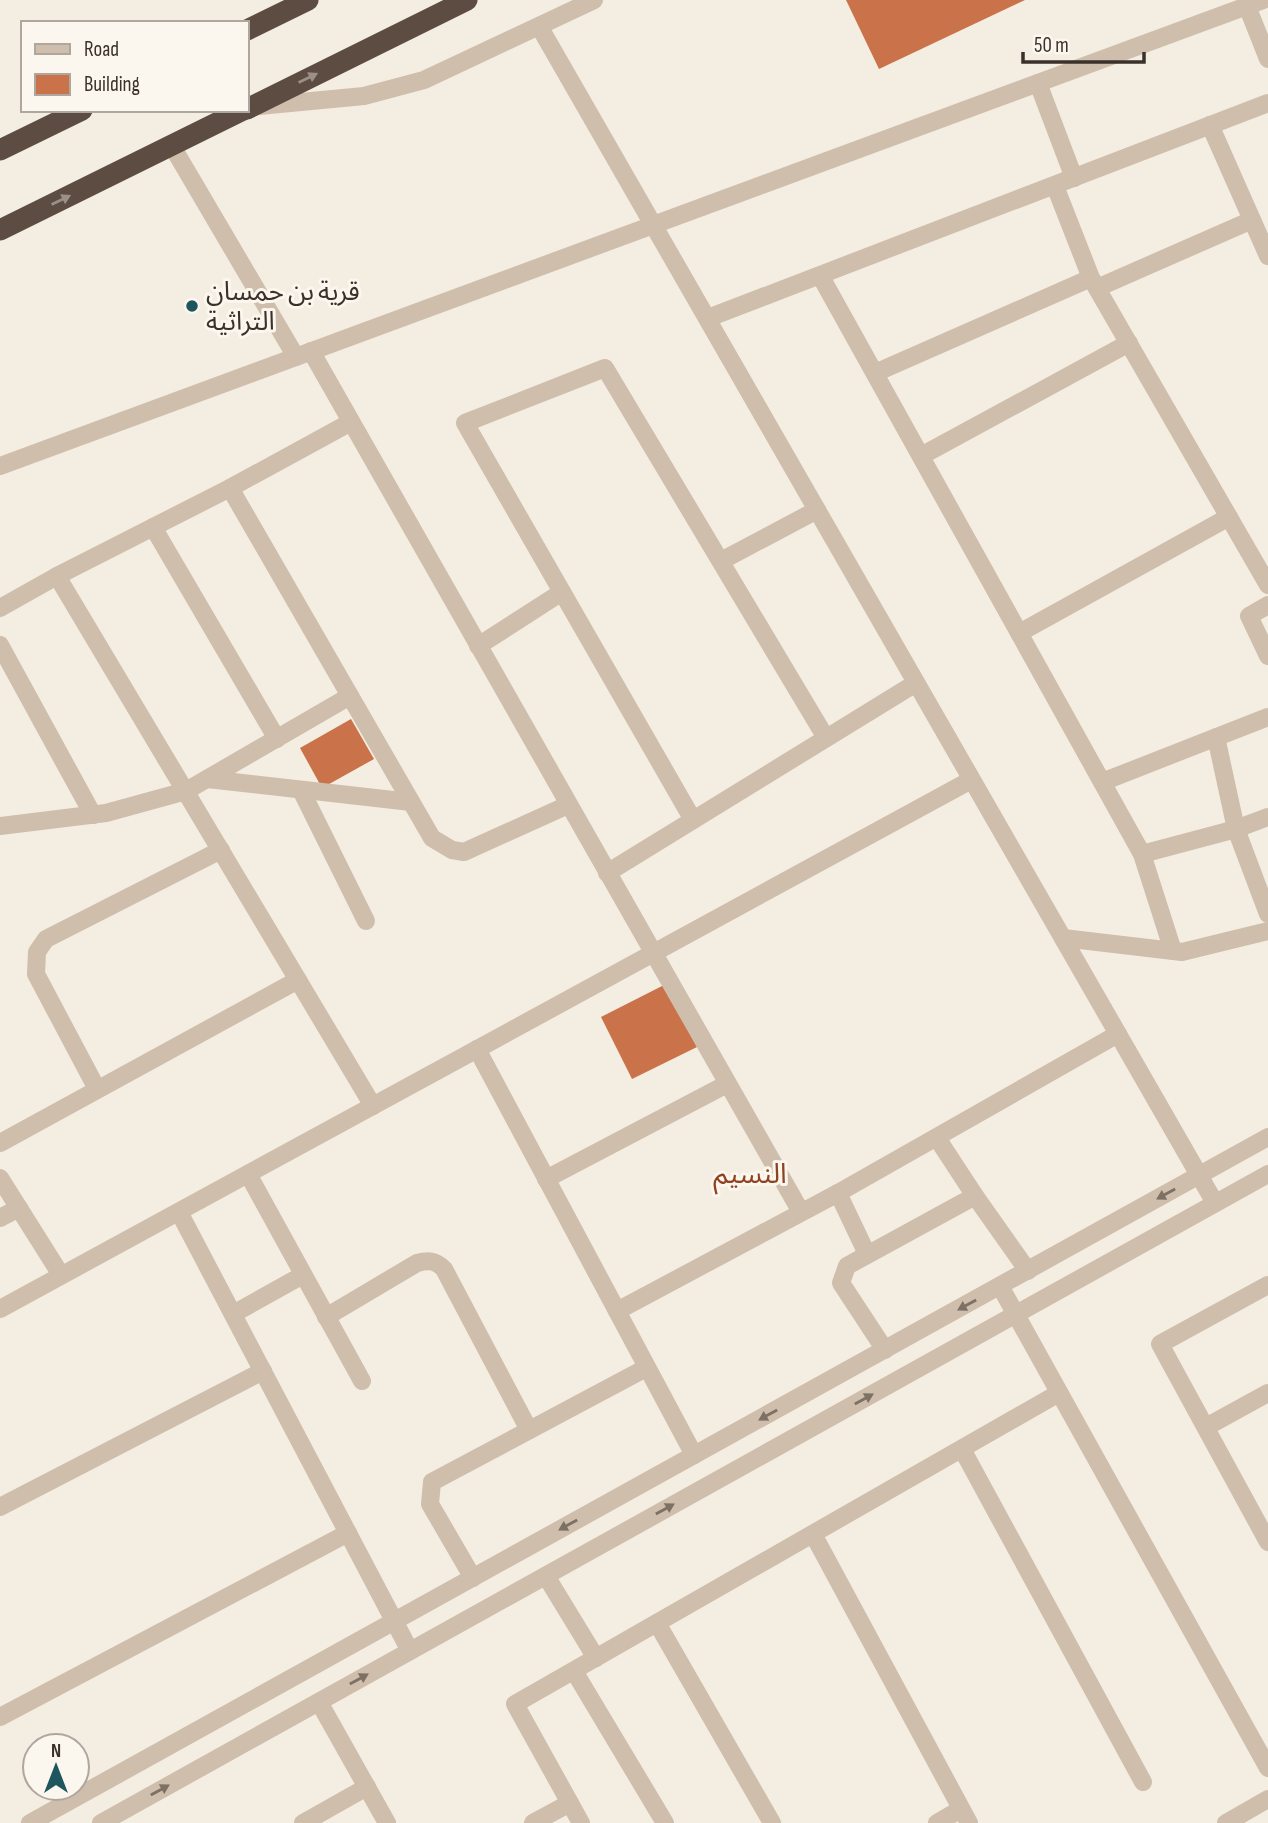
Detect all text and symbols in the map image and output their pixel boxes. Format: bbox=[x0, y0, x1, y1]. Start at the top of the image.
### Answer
legend bbox=[21, 21, 248, 112]
scale bar bbox=[1023, 21, 1144, 65]
text: 50 m bbox=[1034, 33, 1069, 58]
text: Road bbox=[84, 37, 119, 62]
text: Building bbox=[84, 72, 140, 97]
one-way arrow bbox=[298, 73, 318, 84]
one-way arrow bbox=[51, 195, 71, 206]
place label: قرية بن حمسان التراثية bbox=[206, 277, 360, 338]
marker: قرية بن حمسان التراثية bbox=[184, 298, 200, 314]
district label: النسيم bbox=[713, 1158, 787, 1195]
one-way arrow bbox=[1155, 1188, 1175, 1200]
one-way arrow bbox=[957, 1299, 976, 1311]
one-way arrow bbox=[854, 1393, 874, 1405]
one-way arrow bbox=[758, 1409, 777, 1421]
one-way arrow bbox=[655, 1503, 675, 1515]
one-way arrow bbox=[559, 1519, 578, 1531]
one-way arrow bbox=[349, 1673, 369, 1685]
north arrow bbox=[21, 1732, 91, 1802]
text: N bbox=[51, 1740, 61, 1763]
one-way arrow bbox=[151, 1784, 170, 1796]

